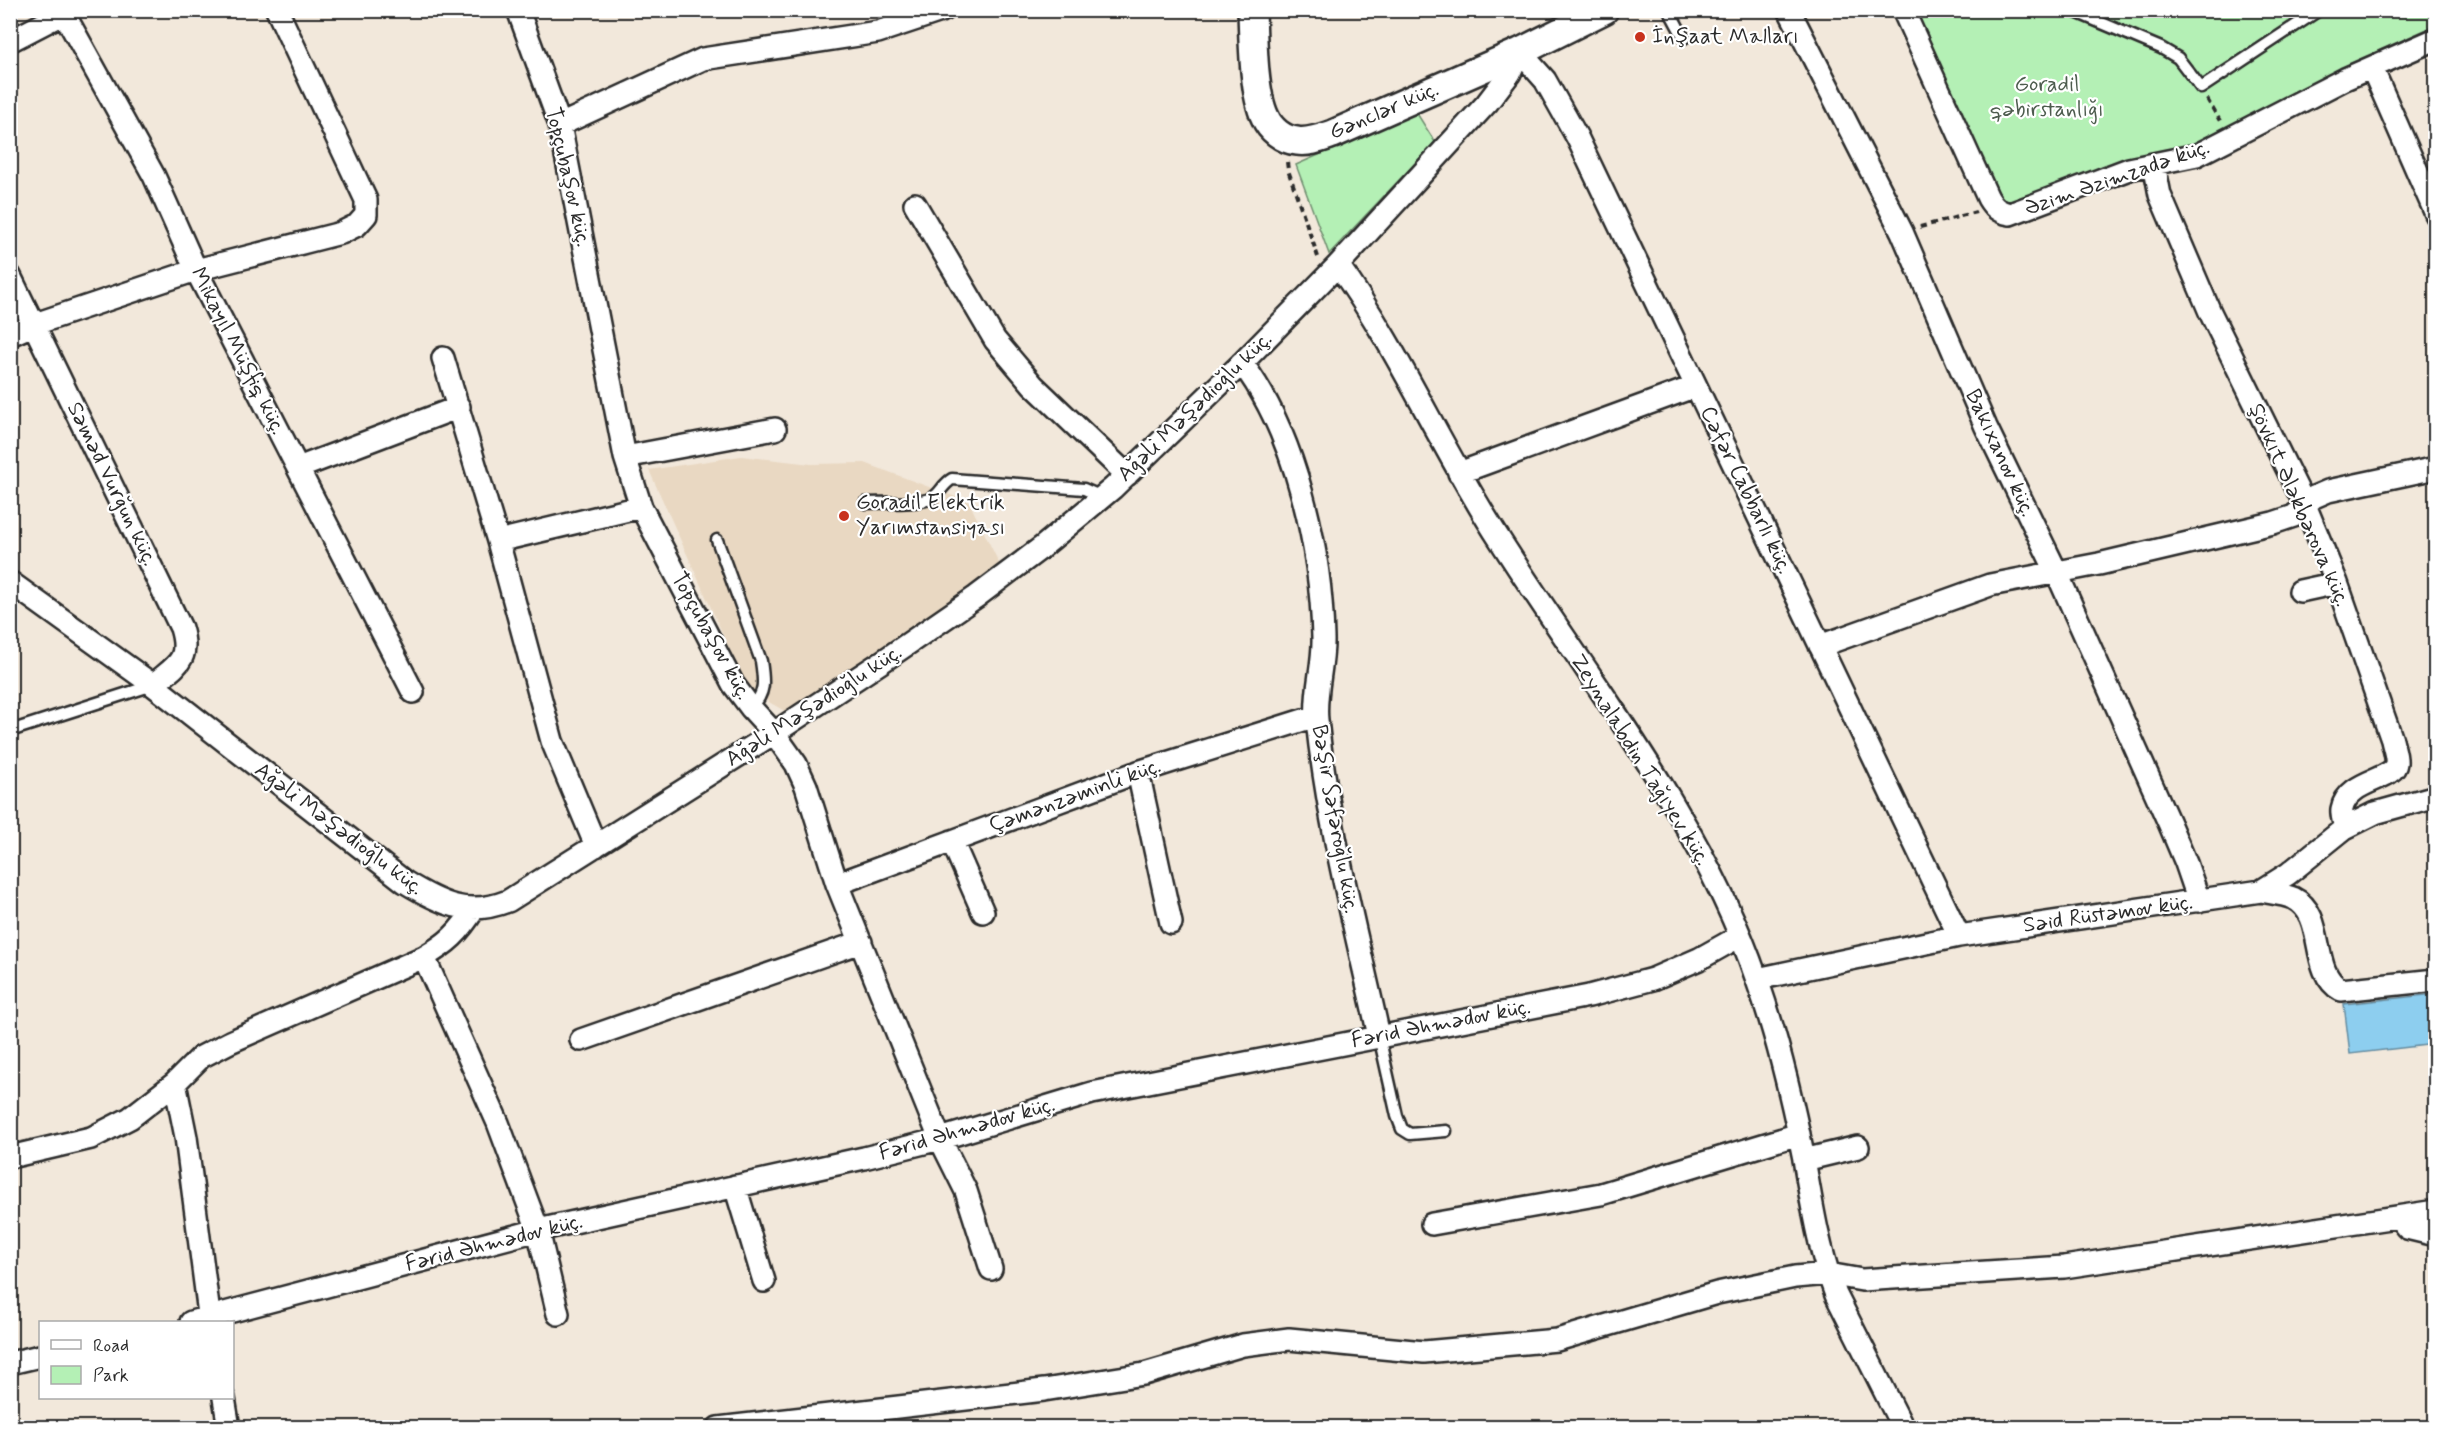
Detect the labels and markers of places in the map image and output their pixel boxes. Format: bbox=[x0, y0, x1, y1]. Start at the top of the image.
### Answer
place label: İnşaat Malları bbox=[1652, 23, 1799, 51]
marker: İnşaat Malları bbox=[1633, 30, 1647, 44]
place label: Goradil Elektrik Yarımstansiyası bbox=[856, 489, 1005, 542]
marker: Goradil Elektrik Yarımstansiyası bbox=[837, 509, 851, 523]

